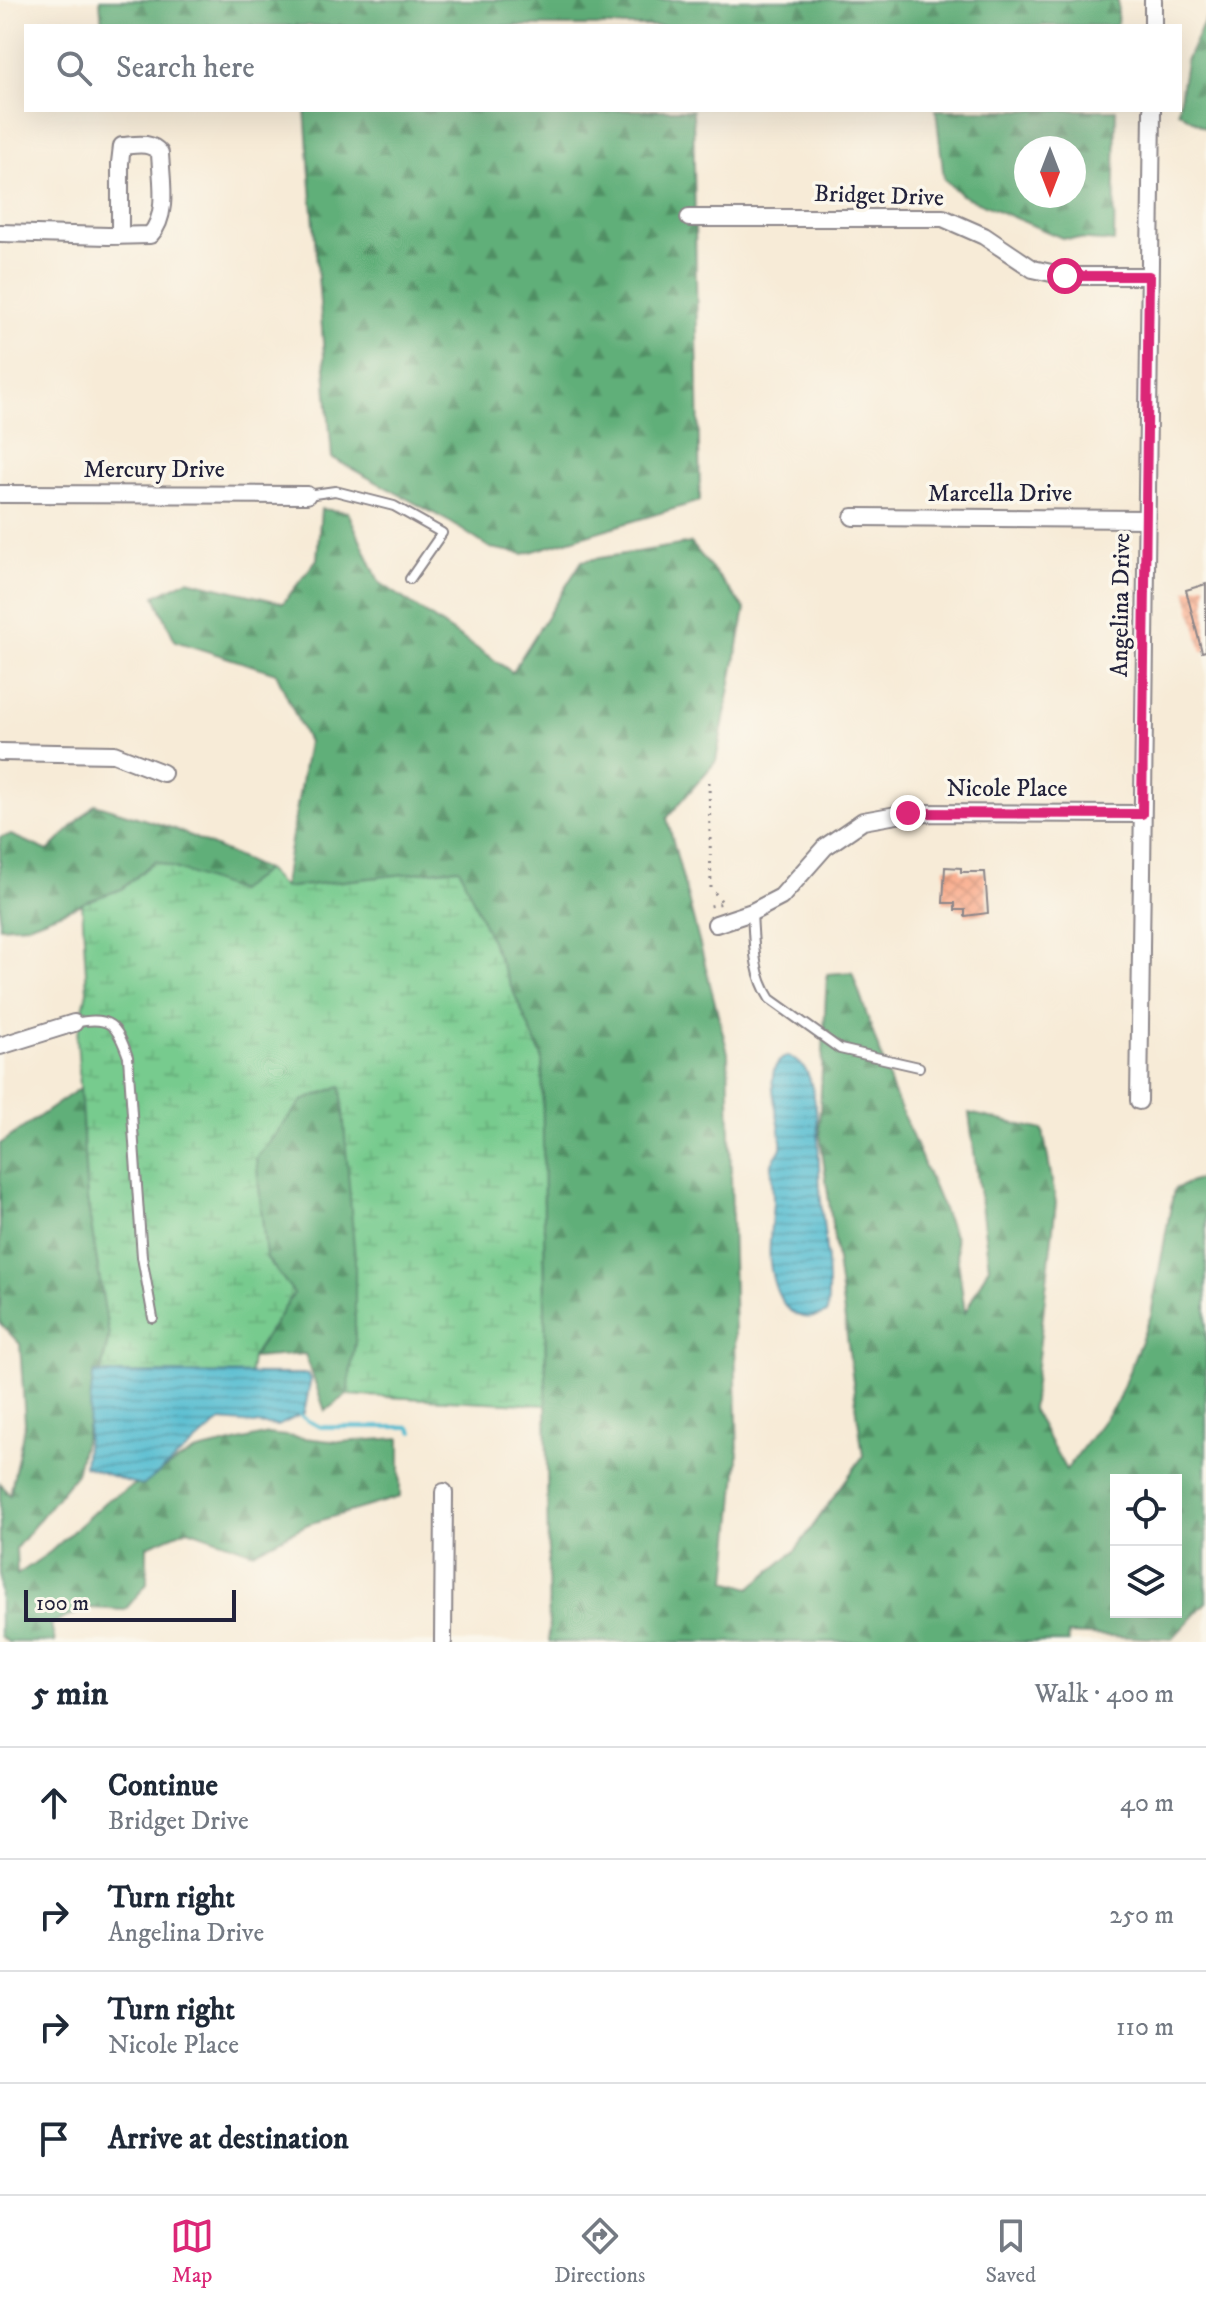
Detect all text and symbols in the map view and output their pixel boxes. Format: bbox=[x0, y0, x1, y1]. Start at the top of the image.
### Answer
search box bbox=[24, 24, 1182, 112]
icon: search bbox=[52, 46, 96, 90]
text: Search here bbox=[116, 50, 255, 87]
north arrow bbox=[1014, 136, 1086, 208]
street label: Bridget Drive bbox=[813, 179, 945, 213]
route start bbox=[1047, 258, 1083, 294]
street label: Mercury Drive bbox=[83, 455, 225, 485]
street label: Marcella Drive bbox=[928, 479, 1072, 509]
street label: Angelina Drive bbox=[1105, 533, 1137, 677]
street label: Nicole Place bbox=[947, 774, 1068, 804]
route end bbox=[890, 795, 926, 831]
map controls bbox=[1110, 1474, 1182, 1618]
button: locate bbox=[1110, 1474, 1182, 1546]
button: layers bbox=[1110, 1546, 1182, 1618]
scale bar bbox=[24, 1586, 236, 1622]
text: 100 m bbox=[36, 1590, 89, 1617]
text: 5 min bbox=[32, 1673, 108, 1715]
text: Walk · 400 m bbox=[1035, 1678, 1174, 1711]
text: Continue bbox=[108, 1768, 218, 1805]
icon: ahead bbox=[32, 1781, 76, 1825]
text: 40 m bbox=[1120, 1787, 1174, 1820]
text: Bridget Drive bbox=[108, 1805, 249, 1838]
text: Turn right bbox=[108, 1880, 235, 1917]
icon: right bbox=[32, 1893, 76, 1937]
text: 250 m bbox=[1109, 1899, 1174, 1932]
text: Angelina Drive bbox=[108, 1917, 264, 1950]
text: Turn right bbox=[108, 1992, 235, 2029]
icon: right bbox=[32, 2005, 76, 2049]
text: 110 m bbox=[1116, 2011, 1174, 2044]
text: Nicole Place bbox=[108, 2029, 239, 2062]
icon: arrive bbox=[32, 2117, 76, 2161]
text: Arrive at destination bbox=[108, 2121, 349, 2158]
tab: Map bbox=[170, 2214, 214, 2289]
tab: Directions bbox=[554, 2214, 645, 2289]
tab: Saved bbox=[985, 2214, 1036, 2289]

